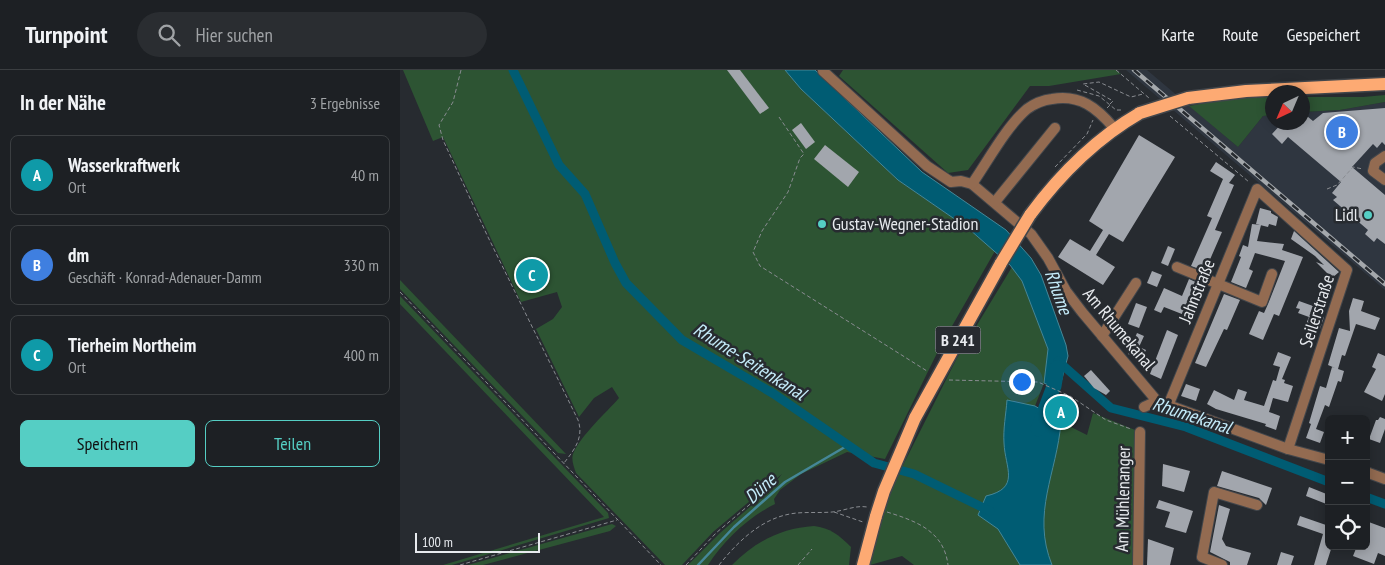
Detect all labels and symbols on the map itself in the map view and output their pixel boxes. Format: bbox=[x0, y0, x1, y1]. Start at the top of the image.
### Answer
north arrow bbox=[1265, 85, 1310, 130]
pin: B bbox=[1326, 113, 1358, 151]
place label: Lidl bbox=[1335, 203, 1359, 226]
marker: Lidl bbox=[1362, 209, 1374, 221]
place label: Gustav-Wegner-Stadion bbox=[832, 212, 978, 235]
marker: Gustav-Wegner-Stadion bbox=[816, 218, 828, 230]
pin: C bbox=[516, 256, 548, 294]
street label: Jahnstraße bbox=[1173, 256, 1220, 327]
water label: Rhume bbox=[1040, 266, 1079, 319]
street label: Seilerstraße bbox=[1294, 272, 1339, 350]
street label: Am Rhumekanal bbox=[1078, 283, 1161, 375]
water label: Rhume-Seitenkanal bbox=[689, 317, 812, 406]
road number: B 241 bbox=[936, 326, 980, 354]
your location bbox=[1009, 369, 1035, 395]
water label: Rhumekanal bbox=[1150, 391, 1236, 439]
pin: A bbox=[1045, 393, 1077, 431]
street label: Am Mühlenanger bbox=[1110, 446, 1135, 552]
water label: Düne bbox=[739, 467, 782, 508]
scale bar bbox=[415, 530, 540, 553]

